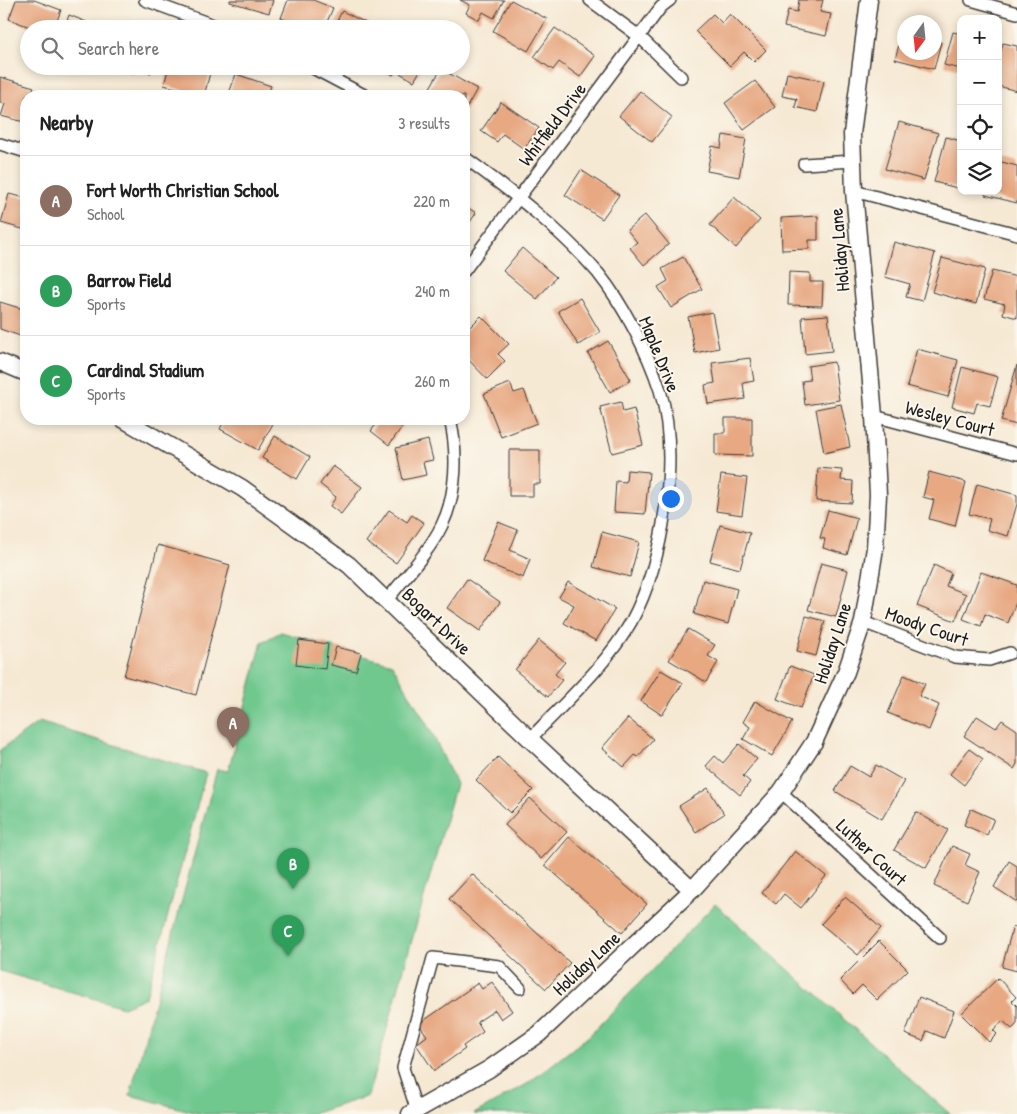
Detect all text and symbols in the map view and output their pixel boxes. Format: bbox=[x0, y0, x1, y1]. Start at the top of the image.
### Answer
north arrow bbox=[897, 15, 942, 60]
map controls bbox=[957, 15, 1002, 195]
button: + bbox=[957, 15, 1002, 60]
search box bbox=[20, 20, 470, 75]
icon: search bbox=[38, 34, 66, 62]
text: Search here bbox=[78, 35, 159, 61]
button: − bbox=[957, 60, 1002, 105]
street label: Whitfield Drive bbox=[512, 77, 592, 171]
button: locate bbox=[957, 105, 1002, 150]
text: Nearby bbox=[40, 108, 93, 137]
text: 3 results bbox=[398, 112, 450, 134]
button: layers bbox=[957, 150, 1002, 195]
text: Fort Worth Christian School bbox=[87, 177, 278, 203]
text: A bbox=[52, 190, 60, 212]
text: 220 m bbox=[413, 190, 450, 212]
text: School bbox=[87, 203, 124, 225]
street label: Holiday Lane bbox=[822, 207, 856, 293]
text: Barrow Field bbox=[87, 267, 171, 293]
text: B bbox=[52, 280, 60, 302]
text: 240 m bbox=[415, 280, 450, 302]
text: Sports bbox=[87, 293, 125, 315]
street label: Maple Drive bbox=[633, 312, 687, 396]
text: Cardinal Stadium bbox=[87, 357, 204, 383]
text: C bbox=[52, 370, 60, 392]
text: 260 m bbox=[414, 370, 450, 392]
text: Sports bbox=[87, 383, 125, 405]
street label: Wesley Court bbox=[903, 394, 998, 442]
your location bbox=[658, 486, 684, 512]
street label: Bogart Drive bbox=[397, 581, 478, 661]
street label: Holiday Lane bbox=[807, 599, 857, 687]
street label: Moody Court bbox=[882, 600, 972, 652]
pin: A bbox=[217, 707, 249, 748]
street label: Luther Court bbox=[831, 813, 913, 892]
pin: B bbox=[277, 848, 309, 889]
pin: C bbox=[272, 915, 304, 956]
street label: Holiday Lane bbox=[546, 925, 626, 1001]

